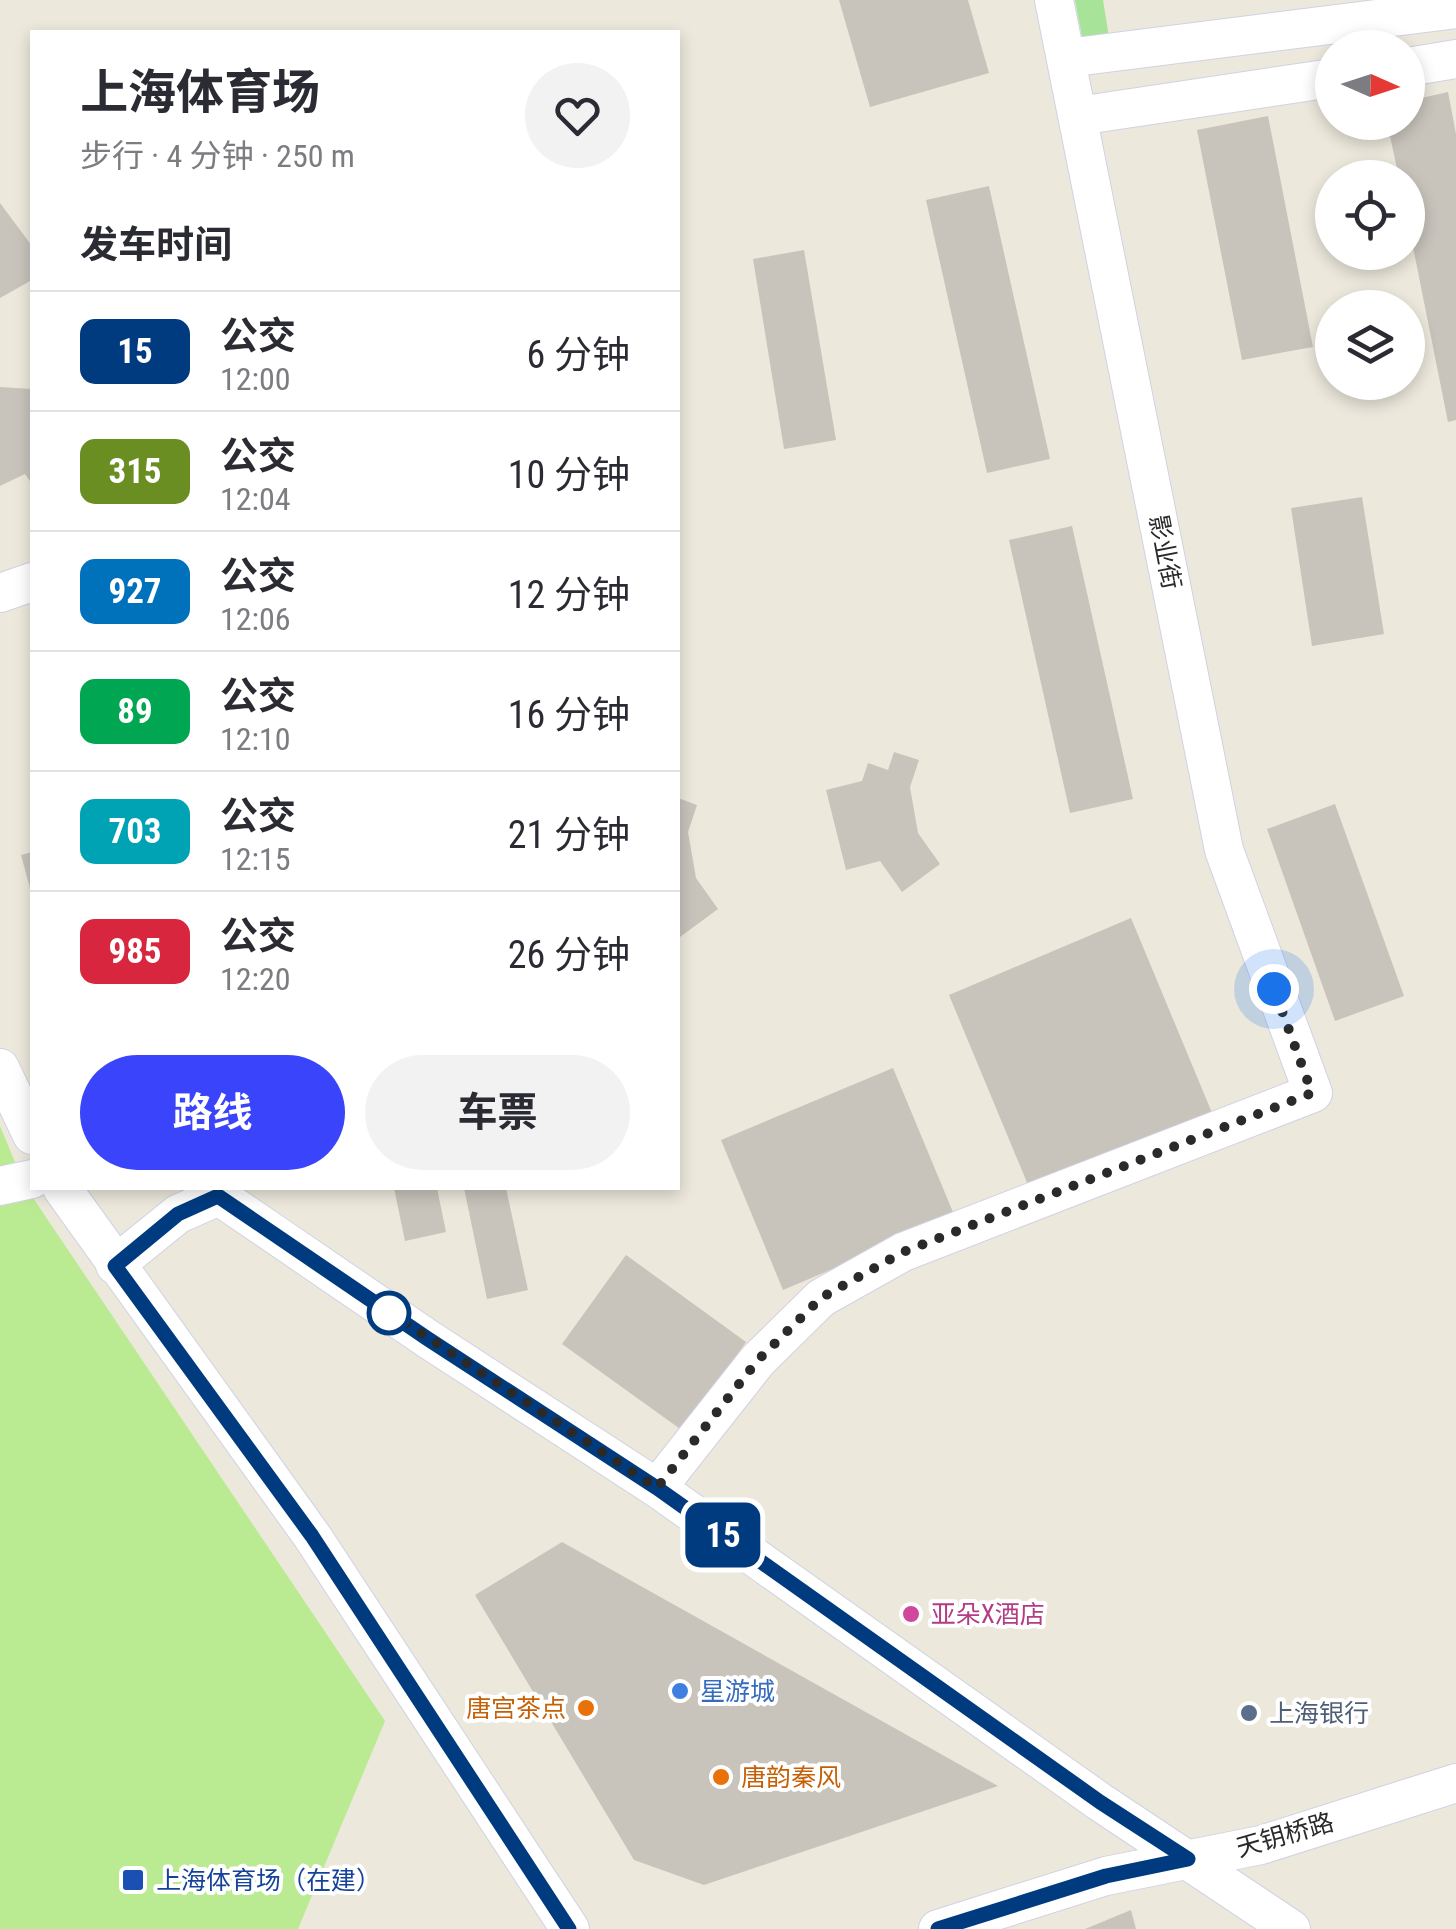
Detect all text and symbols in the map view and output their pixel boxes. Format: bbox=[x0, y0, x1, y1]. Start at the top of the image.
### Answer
north arrow bbox=[1315, 30, 1425, 140]
map controls bbox=[1315, 30, 1425, 400]
button: heart bbox=[525, 63, 630, 168]
text: 上海体育场 bbox=[80, 64, 320, 121]
text: 步行 · 4 分钟 · 250 m bbox=[80, 137, 355, 175]
button: locate bbox=[1315, 160, 1425, 270]
text: 发车时间 bbox=[80, 223, 232, 267]
button: layers bbox=[1315, 290, 1425, 400]
text: 公交 bbox=[220, 314, 296, 358]
text: 15 bbox=[117, 331, 153, 372]
text: 6 分钟 bbox=[527, 333, 630, 377]
text: 12:00 bbox=[220, 360, 291, 398]
text: 公交 bbox=[220, 434, 296, 478]
text: 315 bbox=[108, 451, 162, 492]
text: 10 分钟 bbox=[508, 453, 630, 497]
text: 12:04 bbox=[220, 480, 291, 518]
street label: 影业街 bbox=[1144, 512, 1186, 592]
text: 公交 bbox=[220, 554, 296, 598]
text: 927 bbox=[108, 571, 162, 612]
text: 12 分钟 bbox=[508, 573, 630, 617]
text: 12:06 bbox=[220, 600, 291, 638]
text: 公交 bbox=[220, 674, 296, 718]
text: 89 bbox=[117, 691, 153, 732]
text: 16 分钟 bbox=[508, 693, 630, 737]
text: 12:10 bbox=[220, 720, 291, 758]
text: 公交 bbox=[220, 794, 296, 838]
text: 703 bbox=[108, 811, 162, 852]
text: 21 分钟 bbox=[508, 813, 630, 857]
text: 12:15 bbox=[220, 840, 291, 878]
text: 公交 bbox=[220, 914, 296, 958]
text: 985 bbox=[108, 931, 162, 972]
text: 26 分钟 bbox=[508, 933, 630, 977]
text: 12:20 bbox=[220, 960, 291, 998]
your location bbox=[1249, 964, 1299, 1014]
button: 路线 bbox=[80, 1055, 345, 1170]
button: 车票 bbox=[365, 1055, 630, 1170]
unlabelled marker bbox=[368, 1292, 410, 1334]
line badge: 15 bbox=[678, 1502, 768, 1568]
text: 15 bbox=[705, 1515, 741, 1556]
place label: 亚朵X酒店 bbox=[931, 1600, 1045, 1629]
marker: 亚朵X酒店 bbox=[900, 1603, 922, 1625]
place label: 星游城 bbox=[700, 1677, 775, 1706]
marker: 星游城 bbox=[669, 1680, 691, 1702]
place label: 唐宫茶点 bbox=[466, 1694, 566, 1723]
marker: 唐宫茶点 bbox=[575, 1697, 597, 1719]
place label: 上海银行 bbox=[1269, 1699, 1369, 1728]
marker: 上海银行 bbox=[1238, 1702, 1260, 1724]
place label: 唐韵秦风 bbox=[741, 1763, 841, 1792]
marker: 唐韵秦风 bbox=[710, 1766, 732, 1788]
street label: 天钥桥路 bbox=[1233, 1807, 1337, 1863]
place label: 上海体育场（在建） bbox=[156, 1866, 381, 1895]
marker: 上海体育场（在建） bbox=[120, 1867, 146, 1893]

